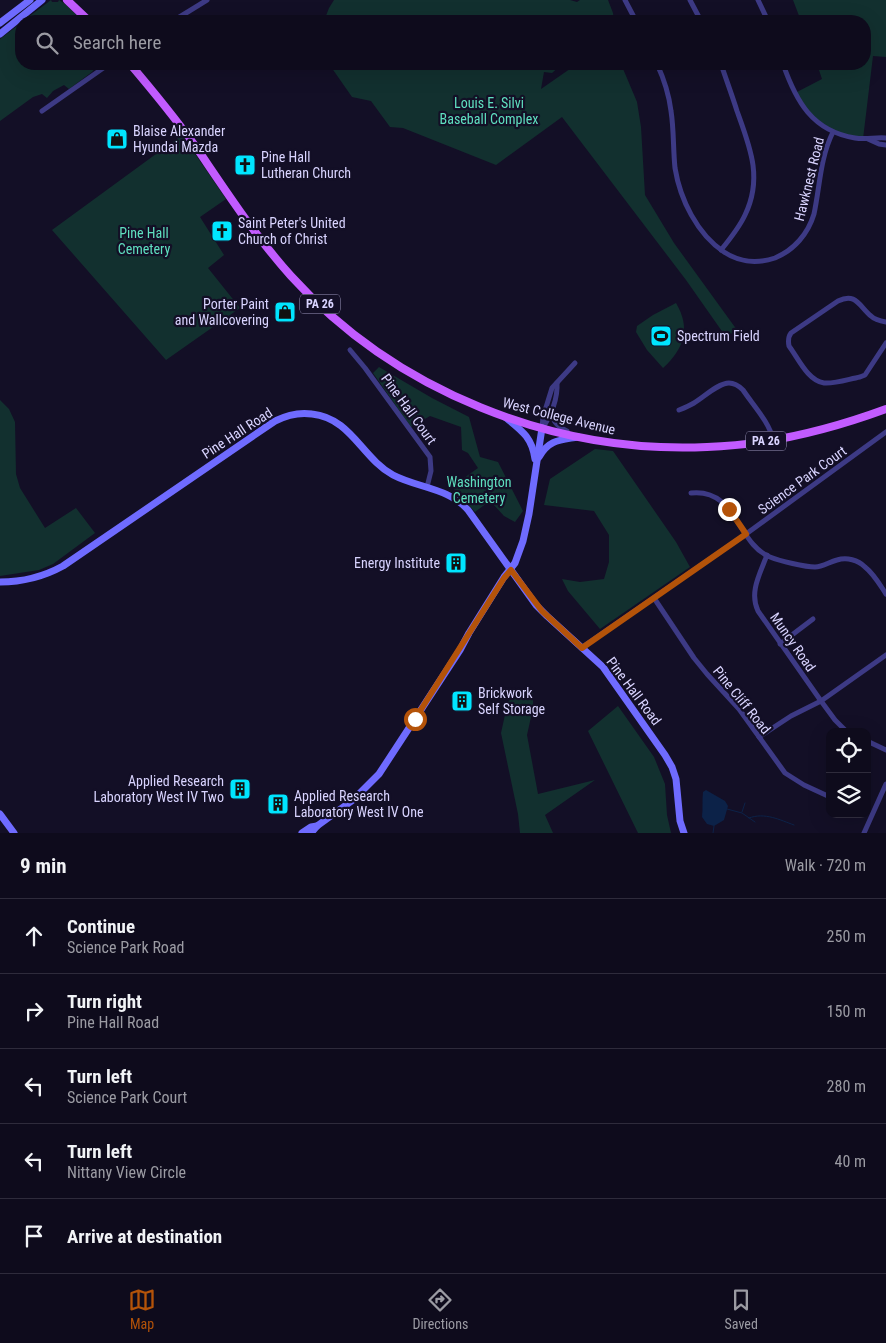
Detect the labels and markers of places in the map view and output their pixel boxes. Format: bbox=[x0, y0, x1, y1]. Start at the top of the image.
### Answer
place label: Blaise Alexander Hyundai Mazda bbox=[133, 123, 225, 155]
shop icon: Blaise Alexander Hyundai Mazda bbox=[105, 127, 129, 151]
place label: Pine Hall Lutheran Church bbox=[261, 149, 351, 181]
church icon: Pine Hall Lutheran Church bbox=[233, 153, 257, 177]
place label: Saint Peter's United Church of Christ bbox=[238, 215, 346, 247]
church icon: Saint Peter's United Church of Christ bbox=[210, 219, 234, 243]
place label: Porter Paint and Wallcovering bbox=[175, 296, 269, 328]
shop icon: Porter Paint and Wallcovering bbox=[273, 300, 297, 324]
sports icon: Spectrum Field bbox=[649, 324, 673, 348]
place label: Spectrum Field bbox=[677, 328, 760, 344]
building icon: Energy Institute bbox=[444, 551, 468, 575]
place label: Energy Institute bbox=[354, 555, 440, 571]
place label: Brickwork Self Storage bbox=[478, 685, 546, 717]
building icon: Brickwork Self Storage bbox=[450, 689, 474, 713]
place label: Applied Research Laboratory West IV Two bbox=[93, 773, 224, 805]
building icon: Applied Research Laboratory West IV Two bbox=[228, 777, 252, 801]
place label: Applied Research Laboratory West IV One bbox=[294, 788, 424, 820]
building icon: Applied Research Laboratory West IV One bbox=[266, 792, 290, 816]

